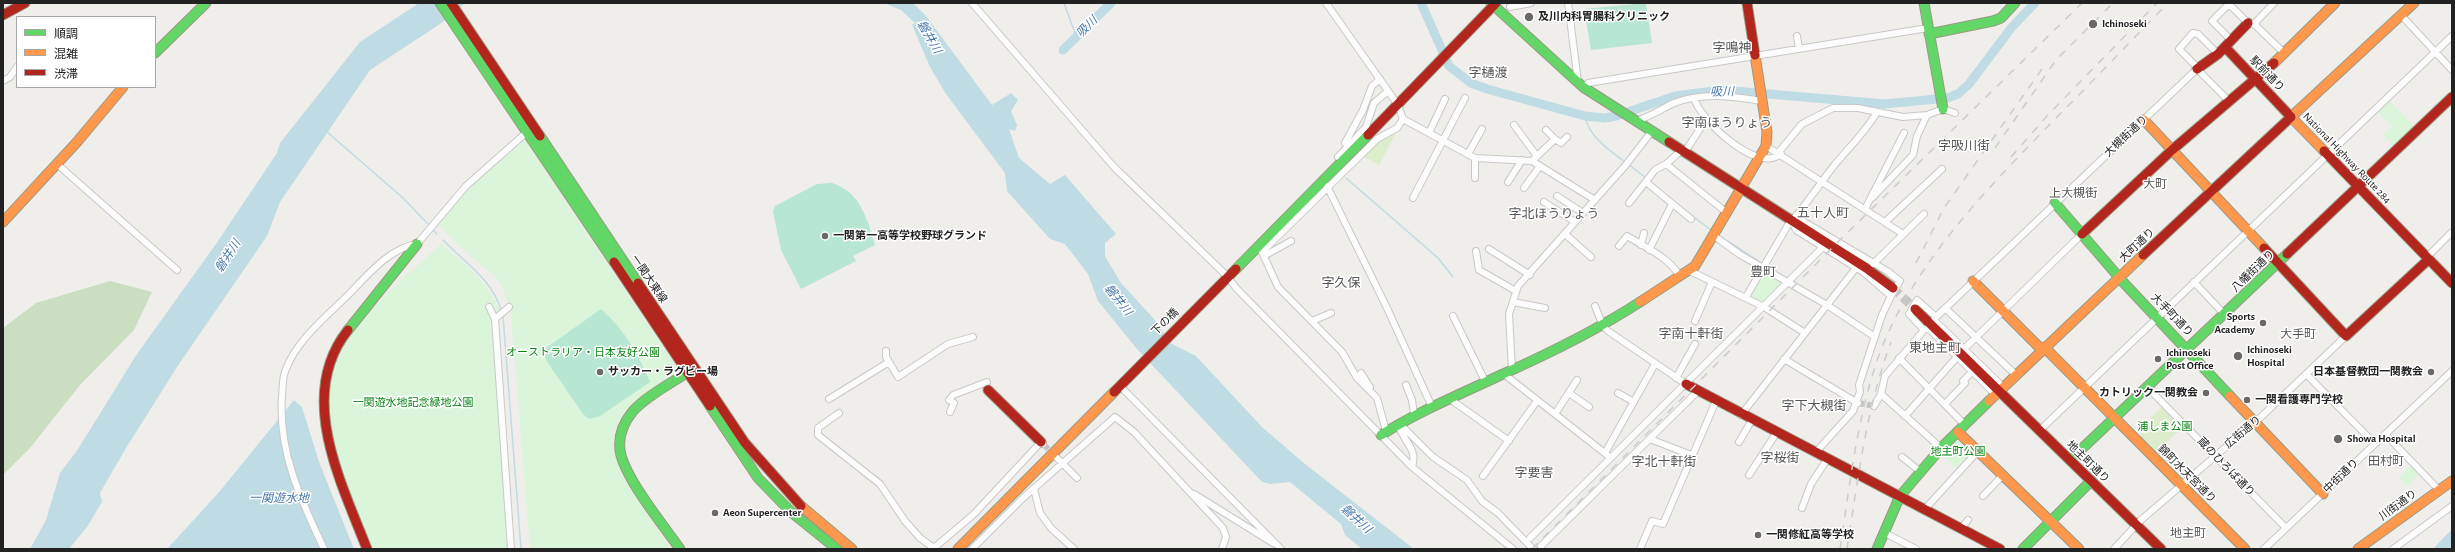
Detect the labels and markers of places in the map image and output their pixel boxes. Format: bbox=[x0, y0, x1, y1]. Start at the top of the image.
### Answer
place label: 及川内科胃腸科クリニック bbox=[1538, 10, 1670, 24]
marker: 及川内科胃腸科クリニック bbox=[1523, 11, 1535, 23]
place label: Ichinoseki bbox=[2102, 17, 2147, 31]
marker: Ichinoseki bbox=[2087, 18, 2099, 30]
place label: 一関第一高等学校野球グランド bbox=[833, 229, 987, 243]
marker: 一関第一高等学校野球グランド bbox=[820, 231, 830, 241]
place label: Sports Academy bbox=[2215, 310, 2255, 336]
marker: Sports Academy bbox=[2258, 318, 2268, 328]
place label: Ichinoseki Hospital bbox=[2247, 343, 2292, 369]
place label: Ichinoseki Post Office bbox=[2166, 346, 2213, 372]
marker: Ichinoseki Hospital bbox=[2232, 350, 2244, 362]
marker: Ichinoseki Post Office bbox=[2153, 354, 2163, 364]
place label: サッカー・ラグビー場 bbox=[608, 365, 718, 379]
place label: 日本基督教団一関教会 bbox=[2313, 365, 2423, 379]
marker: サッカー・ラグビー場 bbox=[595, 367, 605, 377]
marker: 日本基督教団一関教会 bbox=[2426, 367, 2436, 377]
place label: カトリック一関教会 bbox=[2099, 386, 2198, 400]
marker: カトリック一関教会 bbox=[2201, 388, 2211, 398]
place label: 一関看護専門学校 bbox=[2255, 393, 2343, 407]
marker: 一関看護専門学校 bbox=[2242, 395, 2252, 405]
place label: Showa Hospital bbox=[2347, 432, 2416, 446]
marker: Showa Hospital bbox=[2332, 433, 2344, 445]
place label: Aeon Supercenter bbox=[723, 506, 801, 520]
marker: Aeon Supercenter bbox=[710, 508, 720, 518]
place label: 一関修紅高等学校 bbox=[1766, 528, 1854, 542]
marker: 一関修紅高等学校 bbox=[1753, 530, 1763, 540]

